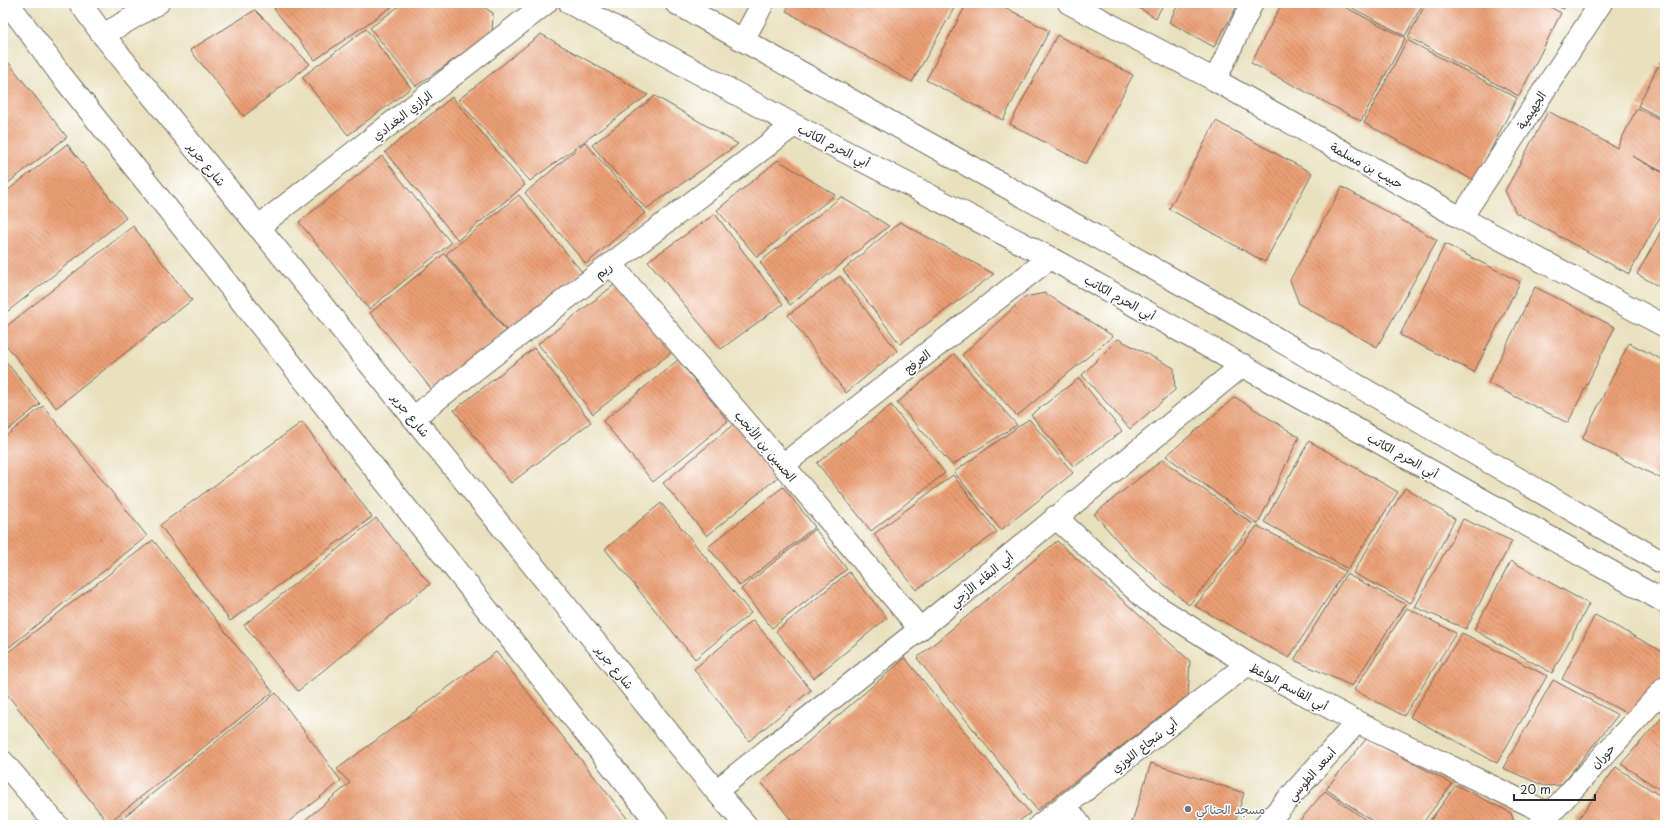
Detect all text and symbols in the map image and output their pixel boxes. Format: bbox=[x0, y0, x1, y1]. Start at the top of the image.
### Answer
street label: الرازي البغدادي bbox=[368, 86, 436, 145]
street label: الجهيمية bbox=[1512, 87, 1550, 133]
street label: أبي الحرم الكاتب bbox=[794, 119, 873, 174]
street label: شارع جرير bbox=[182, 137, 230, 190]
street label: حبيب بن مسلمة bbox=[1327, 138, 1407, 192]
street label: ريم bbox=[590, 257, 616, 283]
street label: أبي الحرم الكاتب bbox=[1080, 270, 1159, 327]
street label: العرفج bbox=[900, 345, 935, 378]
street label: شارع جرير bbox=[386, 388, 434, 441]
street label: الحسين بن الأنجب bbox=[731, 407, 801, 485]
street label: أبي الحرم الكاتب bbox=[1363, 428, 1442, 485]
street label: أبي البقاء الأزجي bbox=[945, 547, 1019, 613]
street label: شارع جرير bbox=[590, 640, 638, 693]
street label: أبي القاسم الواعظ bbox=[1245, 658, 1331, 717]
street label: أبي شجاع اللوزي bbox=[1107, 713, 1183, 779]
street label: حوران bbox=[1586, 739, 1619, 772]
street label: أسعد الطوسي bbox=[1282, 743, 1342, 807]
scale bar bbox=[1514, 776, 1595, 802]
text: 20 m bbox=[1520, 780, 1551, 798]
place label: مسجد الحناكي bbox=[1196, 800, 1265, 821]
marker: مسجد الحناكي bbox=[1183, 804, 1193, 814]

